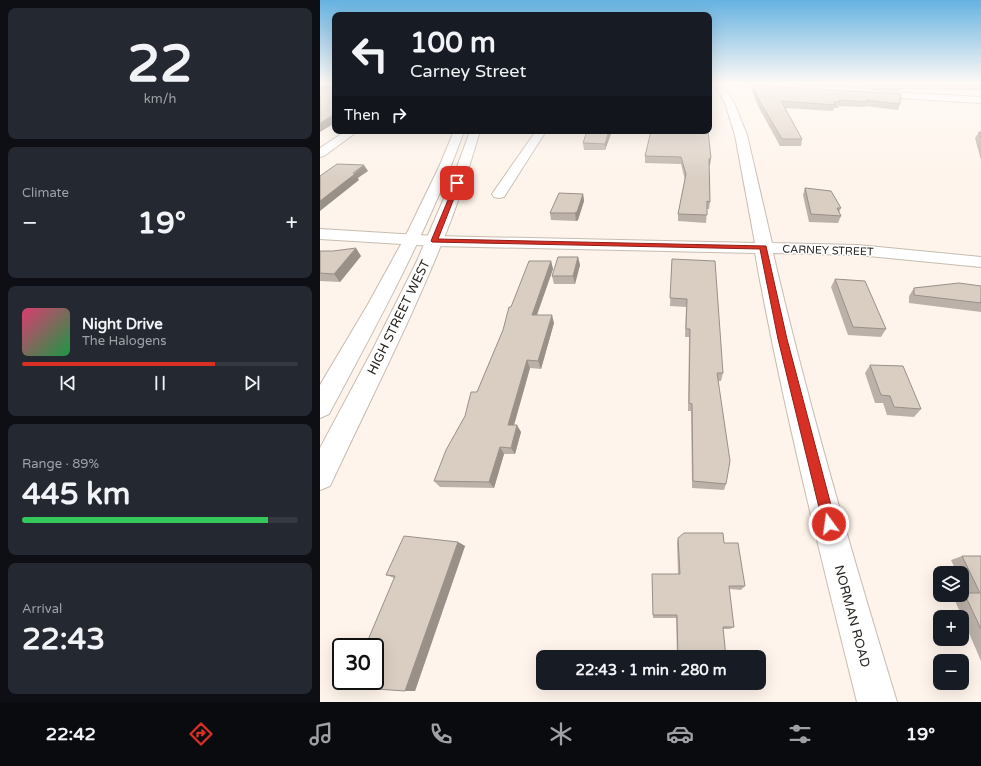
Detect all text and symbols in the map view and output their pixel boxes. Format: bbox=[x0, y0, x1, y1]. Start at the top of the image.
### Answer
text: 100 m bbox=[410, 26, 496, 60]
icon: left bbox=[344, 28, 396, 80]
text: 22 bbox=[127, 33, 193, 96]
text: Carney Street bbox=[410, 60, 526, 82]
text: km/h bbox=[144, 91, 176, 107]
icon: right bbox=[388, 104, 410, 126]
text: Then bbox=[344, 106, 380, 124]
pin bbox=[440, 166, 474, 200]
icon: arrive bbox=[446, 172, 468, 194]
text: Climate bbox=[22, 185, 69, 201]
text: 19° bbox=[137, 205, 186, 242]
text: − bbox=[22, 210, 38, 236]
text: + bbox=[286, 210, 298, 236]
street label: CARNEY STREET bbox=[782, 242, 874, 259]
street label: HIGH STREET WEST bbox=[364, 257, 434, 378]
text: Night Drive bbox=[82, 315, 163, 333]
text: The Halogens bbox=[82, 333, 166, 349]
icon: previous bbox=[57, 372, 79, 394]
icon: pause bbox=[149, 372, 171, 394]
icon: next bbox=[241, 372, 263, 394]
text: Range · 89% bbox=[22, 456, 99, 472]
text: 445 km bbox=[22, 476, 130, 513]
position arrow bbox=[808, 503, 850, 545]
street label: NORMAN ROAD bbox=[831, 563, 873, 669]
map controls bbox=[933, 566, 969, 690]
button: layers bbox=[933, 566, 969, 602]
text: Arrival bbox=[22, 601, 62, 617]
button: + bbox=[933, 610, 969, 646]
text: 22:43 bbox=[22, 621, 105, 658]
speed limit sign: 30 bbox=[332, 638, 384, 690]
button: − bbox=[933, 654, 969, 690]
text: 22:43 · 1 min · 280 m bbox=[576, 661, 726, 679]
icon: directions bbox=[187, 720, 215, 748]
icon: music bbox=[307, 720, 335, 748]
icon: phone bbox=[427, 720, 455, 748]
icon: climate bbox=[547, 720, 575, 748]
icon: car bbox=[666, 720, 694, 748]
icon: filters bbox=[786, 720, 814, 748]
text: 22:42 bbox=[46, 723, 96, 745]
text: 19° bbox=[906, 723, 935, 745]

